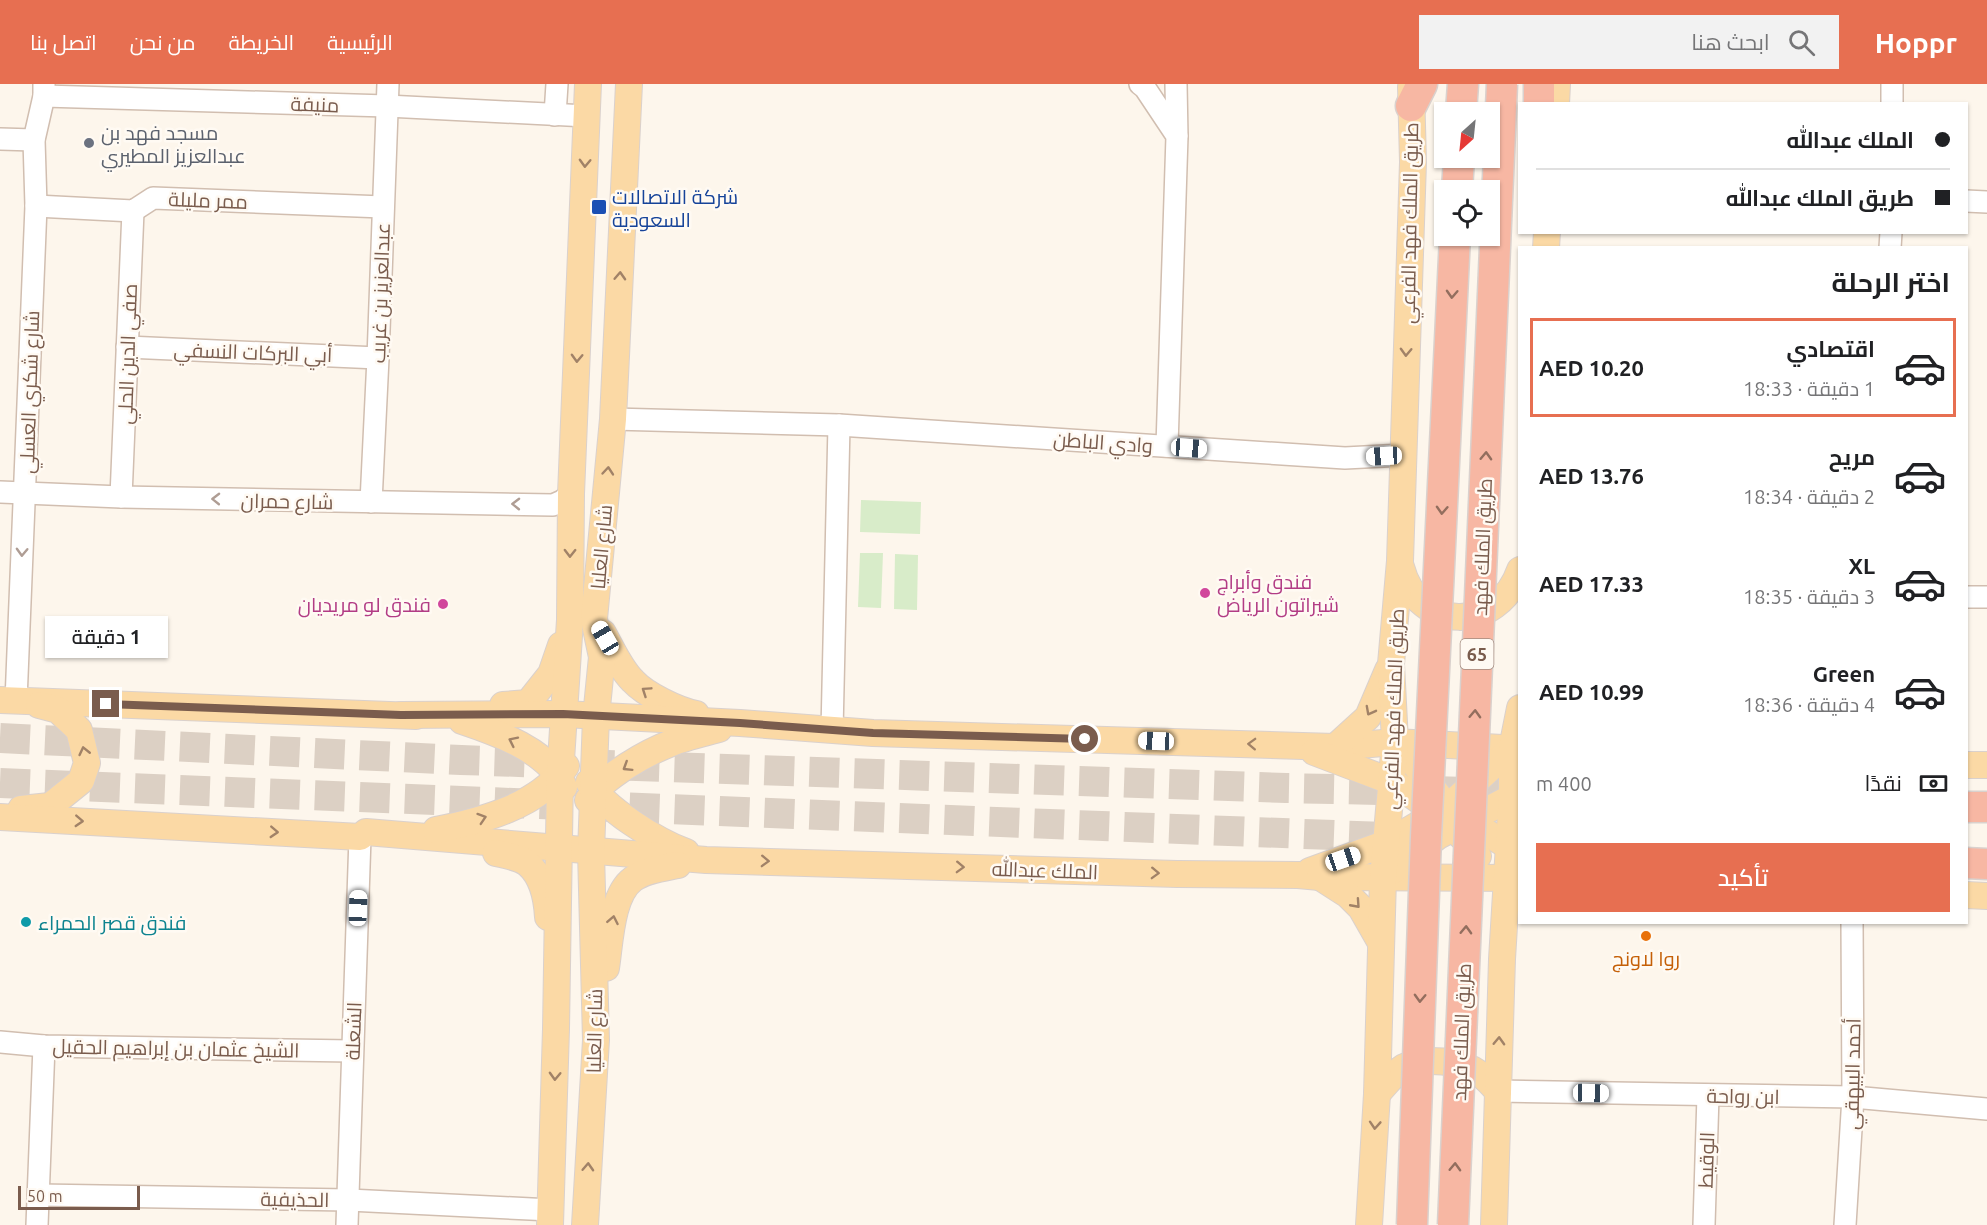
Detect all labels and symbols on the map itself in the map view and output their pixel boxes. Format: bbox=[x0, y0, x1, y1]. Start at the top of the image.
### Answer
street label: منيفة bbox=[290, 92, 340, 116]
north arrow bbox=[1434, 102, 1500, 168]
place label: مسجد فهد بن عبدالعزيز المطيري bbox=[101, 121, 246, 172]
street label: طريق الملك فهد الفرعي bbox=[1396, 122, 1427, 324]
marker: مسجد فهد بن عبدالعزيز المطيري bbox=[82, 136, 96, 150]
one-way arrow bbox=[578, 159, 591, 168]
place label: شركة الاتصالات السعودية bbox=[612, 185, 738, 232]
street label: ممر مليلة bbox=[168, 187, 248, 214]
marker: شركة الاتصالات السعودية bbox=[590, 198, 608, 216]
street label: عبدالعزيز بن غريب bbox=[366, 222, 396, 364]
one-way arrow bbox=[613, 272, 626, 281]
street label: صفي الدين الحلي bbox=[113, 283, 146, 425]
one-way arrow bbox=[1446, 289, 1459, 298]
street label: شارع شكري العسلي bbox=[15, 310, 48, 474]
street label: أبي البركات النسفي bbox=[173, 338, 333, 371]
one-way arrow bbox=[1400, 348, 1413, 357]
one-way arrow bbox=[570, 354, 583, 363]
street label: وادي الباطن bbox=[1052, 427, 1154, 462]
car bbox=[1170, 438, 1208, 458]
car bbox=[1366, 446, 1402, 466]
one-way arrow bbox=[1479, 452, 1492, 461]
one-way arrow bbox=[601, 466, 614, 475]
street label: طريق الملك فهد bbox=[1468, 478, 1498, 616]
street label: شارع حمران bbox=[240, 489, 334, 516]
one-way arrow bbox=[211, 493, 220, 505]
one-way arrow bbox=[511, 498, 520, 511]
street label: شارع العليا bbox=[586, 504, 619, 591]
one-way arrow bbox=[1435, 505, 1448, 514]
one-way arrow bbox=[16, 547, 29, 556]
one-way arrow bbox=[564, 549, 577, 558]
place label: فندق وأبراج شيراتون الرياض bbox=[1217, 570, 1339, 618]
marker: فندق وأبراج شيراتون الرياض bbox=[1198, 586, 1212, 600]
place label: فندق لو مريديان bbox=[298, 593, 431, 618]
marker: فندق لو مريديان bbox=[436, 597, 450, 611]
street label: طريق الملك فهد الفرعي bbox=[1378, 608, 1413, 810]
callout: 1 دقيقة bbox=[45, 617, 168, 659]
car bbox=[588, 618, 622, 658]
road number: 65 bbox=[1460, 639, 1494, 669]
one-way arrow bbox=[642, 686, 652, 698]
route end bbox=[92, 690, 119, 717]
one-way arrow bbox=[1366, 705, 1377, 715]
one-way arrow bbox=[1468, 709, 1481, 718]
route start bbox=[1071, 725, 1098, 752]
car bbox=[1138, 731, 1174, 751]
one-way arrow bbox=[509, 736, 520, 748]
one-way arrow bbox=[1248, 738, 1257, 750]
one-way arrow bbox=[78, 746, 91, 756]
one-way arrow bbox=[623, 760, 634, 771]
one-way arrow bbox=[476, 813, 487, 826]
one-way arrow bbox=[75, 815, 84, 828]
one-way arrow bbox=[270, 825, 279, 838]
car bbox=[1323, 845, 1363, 873]
one-way arrow bbox=[760, 855, 769, 868]
street label: الملك عبدالله bbox=[991, 856, 1099, 883]
one-way arrow bbox=[955, 861, 964, 874]
one-way arrow bbox=[1150, 867, 1159, 879]
car bbox=[348, 890, 368, 926]
one-way arrow bbox=[1349, 898, 1360, 908]
place label: فندق قصر الحمراء bbox=[38, 911, 186, 936]
marker: فندق قصر الحمراء bbox=[19, 915, 33, 929]
one-way arrow bbox=[606, 915, 619, 925]
one-way arrow bbox=[1459, 925, 1472, 934]
marker: روا لاونج bbox=[1639, 929, 1653, 943]
place label: روا لاونج bbox=[1612, 947, 1680, 973]
street label: طريق الملك فهد bbox=[1447, 963, 1477, 1101]
street label: شارع العليا bbox=[582, 988, 609, 1074]
one-way arrow bbox=[1414, 994, 1427, 1003]
street label: الشعلة bbox=[340, 1001, 366, 1061]
street label: أحمد البيهقي bbox=[1840, 1018, 1869, 1130]
street label: الشيخ عثمان بن إبراهيم الحقيل bbox=[52, 1034, 300, 1065]
one-way arrow bbox=[1493, 1036, 1506, 1045]
one-way arrow bbox=[548, 1071, 561, 1080]
car bbox=[1573, 1084, 1609, 1102]
street label: ابن رواحة bbox=[1706, 1084, 1780, 1110]
one-way arrow bbox=[1369, 1121, 1382, 1130]
street label: الوقيط bbox=[1694, 1131, 1719, 1189]
one-way arrow bbox=[582, 1162, 595, 1171]
one-way arrow bbox=[1449, 1162, 1462, 1171]
scale bar bbox=[18, 1183, 140, 1210]
street label: الحذيفية bbox=[260, 1187, 330, 1211]

